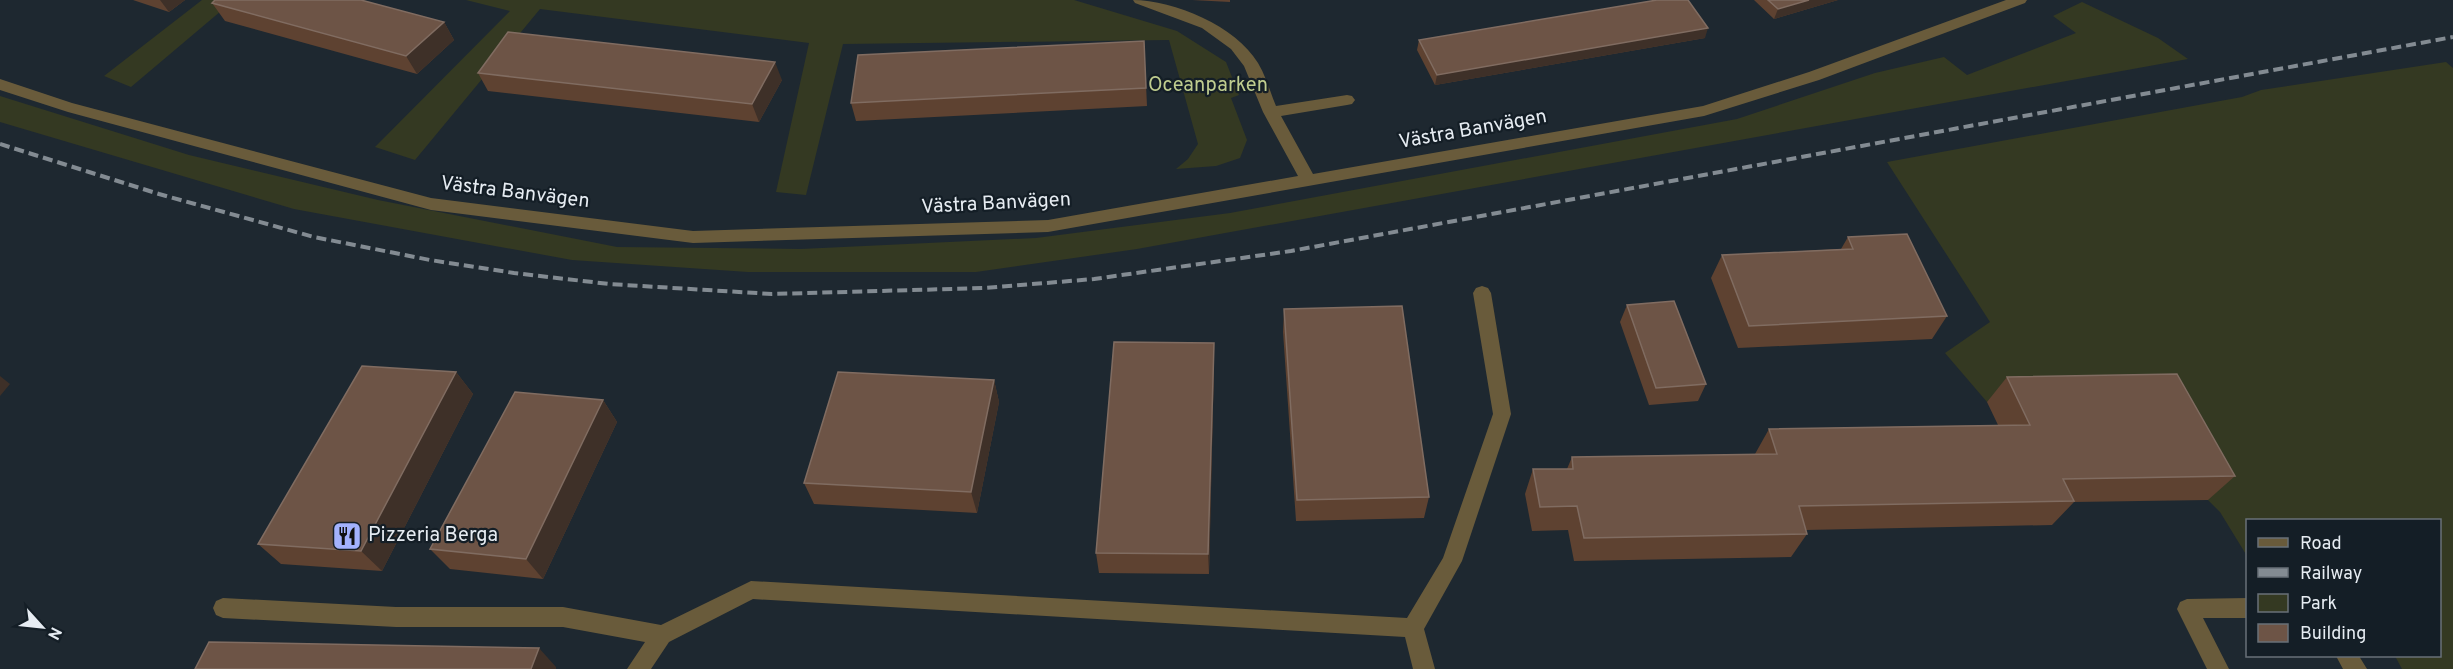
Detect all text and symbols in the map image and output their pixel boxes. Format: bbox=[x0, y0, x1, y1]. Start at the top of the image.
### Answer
park label: Oceanparken bbox=[1148, 73, 1268, 99]
street label: Västra Banvägen bbox=[1397, 104, 1549, 156]
street label: Västra Banvägen bbox=[439, 171, 591, 215]
street label: Västra Banvägen bbox=[920, 187, 1072, 221]
legend bbox=[2246, 519, 2441, 657]
restaurant icon: Pizzeria Berga bbox=[331, 520, 363, 552]
place label: Pizzeria Berga bbox=[368, 523, 498, 549]
text: Road bbox=[2300, 533, 2342, 556]
text: Railway bbox=[2300, 563, 2362, 586]
text: Park bbox=[2300, 593, 2337, 616]
north arrow bbox=[12, 597, 72, 657]
text: N bbox=[42, 623, 65, 643]
text: Building bbox=[2300, 623, 2366, 646]

